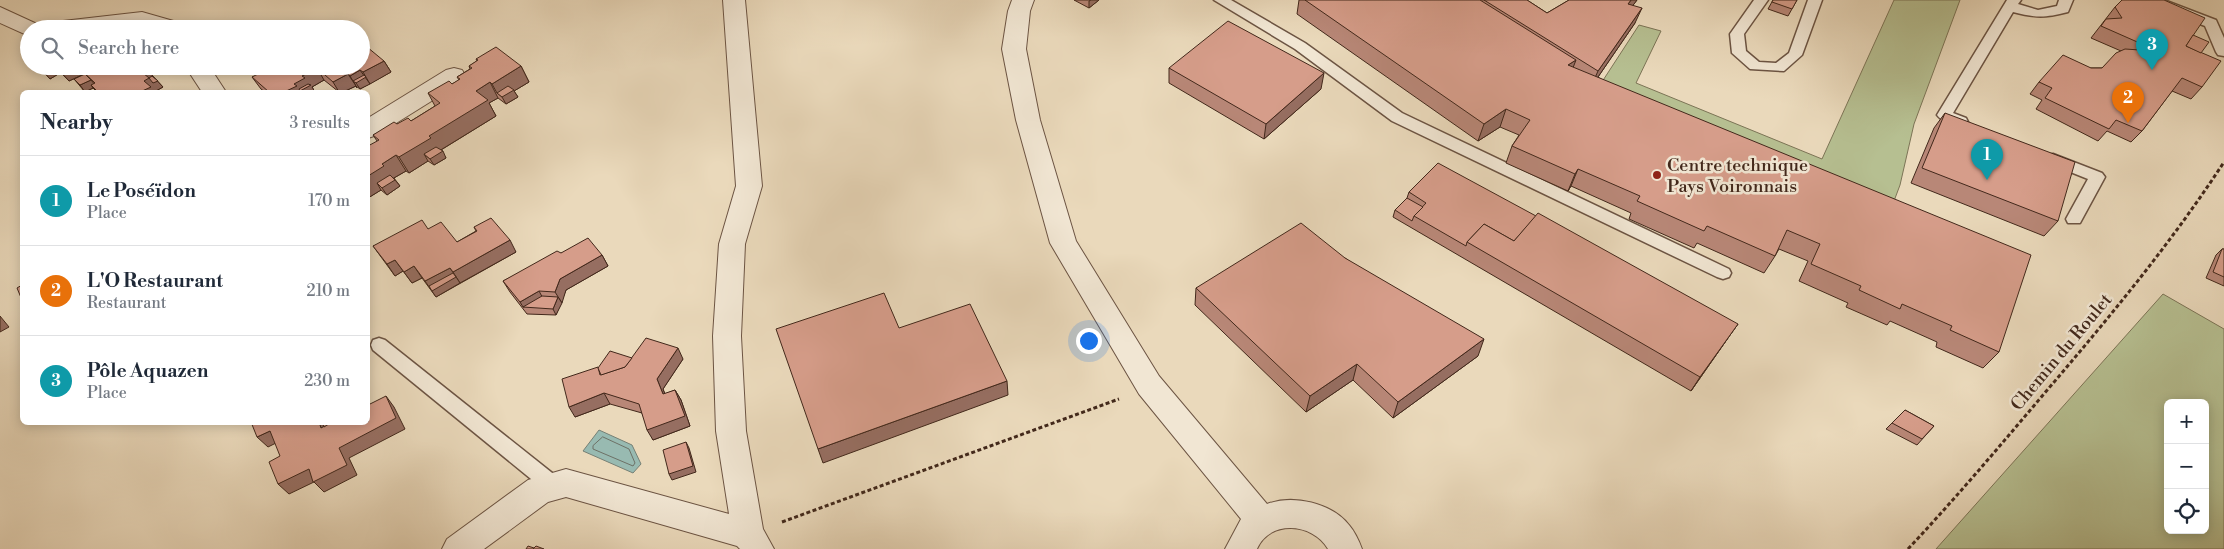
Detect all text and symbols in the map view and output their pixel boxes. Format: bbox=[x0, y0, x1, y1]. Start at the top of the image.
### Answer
search box bbox=[20, 20, 370, 75]
pin: 3 bbox=[2136, 29, 2168, 70]
icon: search bbox=[38, 34, 66, 62]
text: Search here bbox=[78, 36, 179, 60]
pin: 2 bbox=[2112, 82, 2144, 123]
text: Nearby bbox=[40, 110, 113, 136]
text: 3 results bbox=[289, 113, 350, 133]
pin: 1 bbox=[1971, 139, 2003, 180]
place label: Centre technique Pays Voironnais bbox=[1667, 154, 1808, 198]
marker: Centre technique Pays Voironnais bbox=[1651, 169, 1663, 181]
text: Le Poséïdon bbox=[87, 179, 196, 203]
text: 1 bbox=[52, 191, 60, 211]
text: 170 m bbox=[308, 191, 350, 211]
text: Place bbox=[87, 203, 127, 223]
text: L'O Restaurant bbox=[87, 269, 223, 293]
text: 2 bbox=[51, 281, 61, 301]
text: 210 m bbox=[306, 281, 350, 301]
street label: Chemin du Roulet bbox=[2006, 289, 2118, 416]
text: Restaurant bbox=[87, 293, 166, 313]
your location bbox=[1076, 328, 1102, 354]
text: Pôle Aquazen bbox=[87, 359, 208, 383]
text: 3 bbox=[51, 371, 61, 391]
text: 230 m bbox=[304, 371, 350, 391]
text: Place bbox=[87, 383, 127, 403]
map controls bbox=[2164, 399, 2209, 534]
button: + bbox=[2164, 399, 2209, 444]
button: − bbox=[2164, 444, 2209, 489]
button: locate bbox=[2164, 489, 2209, 534]

